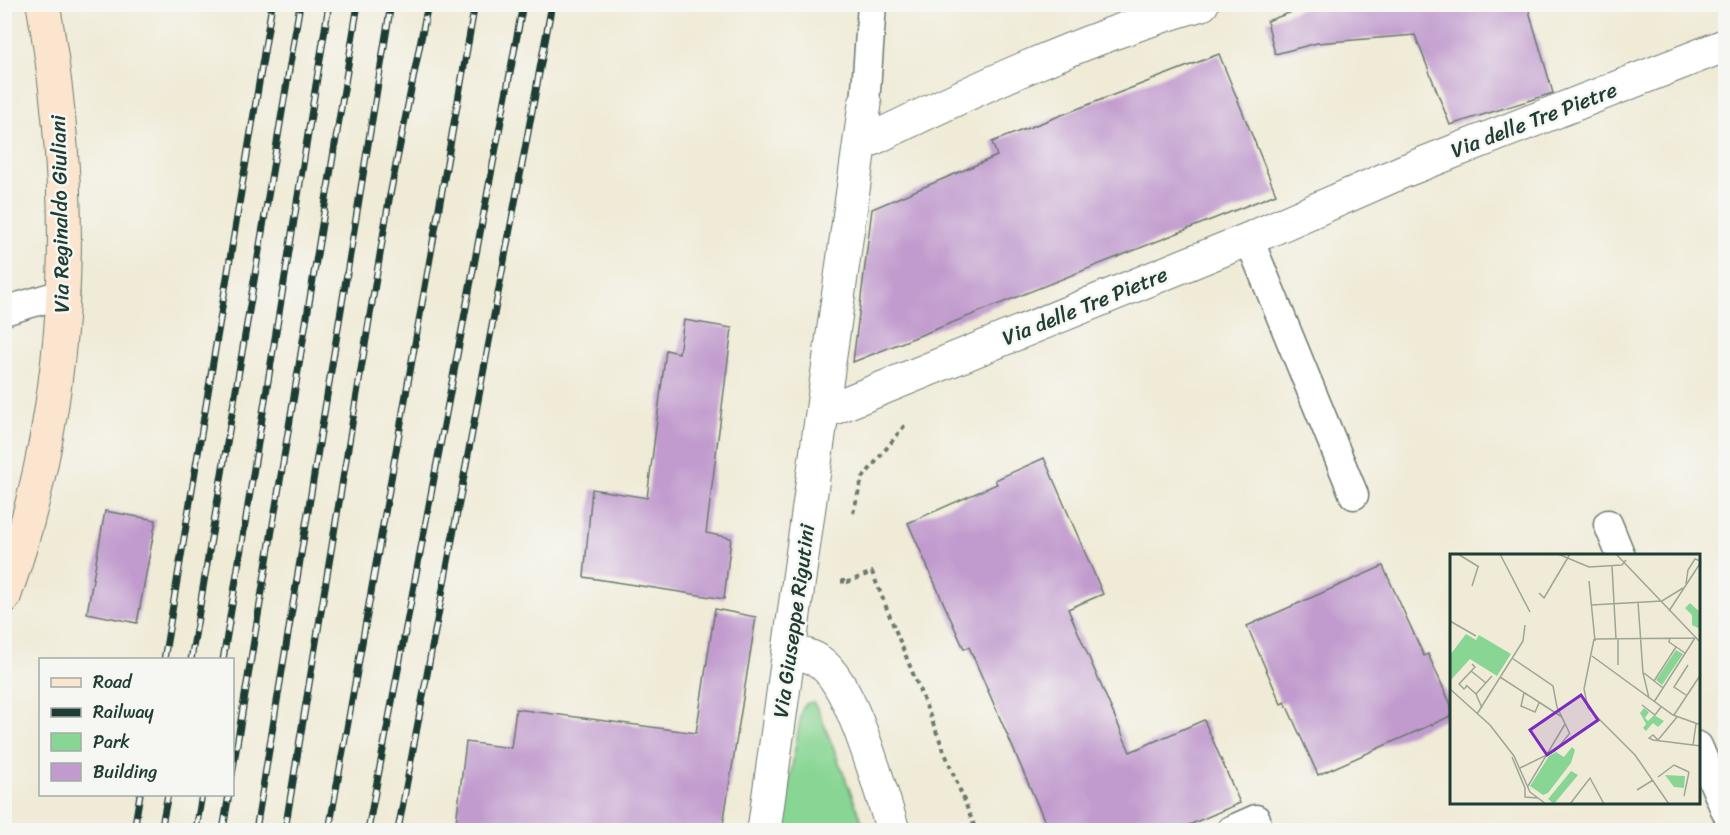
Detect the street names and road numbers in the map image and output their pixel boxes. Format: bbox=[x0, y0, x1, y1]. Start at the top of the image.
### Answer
street label: Via delle Tre Pietre bbox=[1445, 71, 1623, 169]
street label: Via Reginaldo Giuliani bbox=[39, 113, 81, 313]
street label: Via delle Tre Pietre bbox=[996, 255, 1174, 357]
street label: Via Giuseppe Rigutini bbox=[762, 521, 827, 720]

